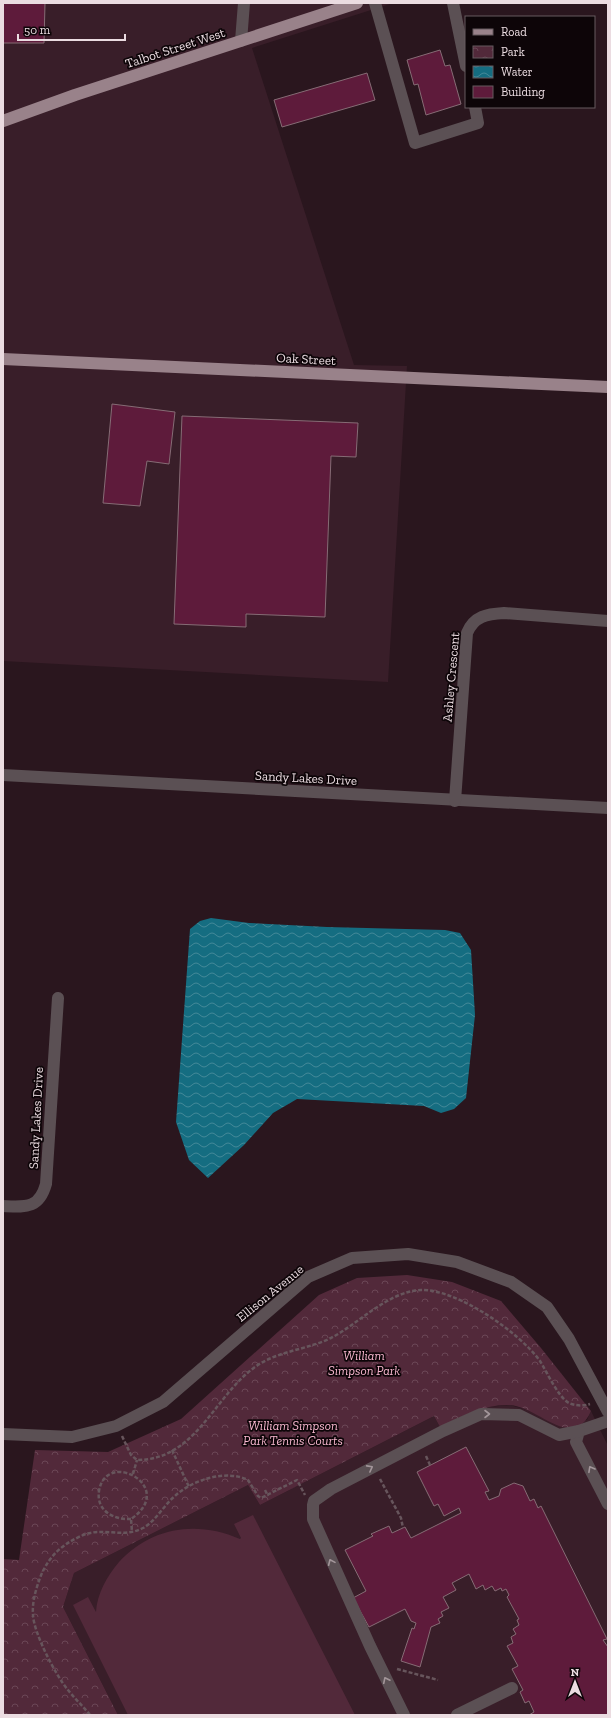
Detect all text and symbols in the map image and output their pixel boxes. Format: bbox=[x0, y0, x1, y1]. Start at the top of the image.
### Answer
scale bar bbox=[18, 16, 125, 42]
legend bbox=[465, 16, 595, 108]
text: 50 m bbox=[24, 23, 51, 37]
street label: Talbot Street West bbox=[123, 25, 227, 71]
text: Road bbox=[501, 25, 527, 39]
text: Park bbox=[501, 45, 526, 59]
text: Water bbox=[501, 65, 533, 79]
text: Building bbox=[501, 85, 545, 99]
street label: Oak Street bbox=[276, 350, 336, 368]
street label: Ashley Crescent bbox=[440, 631, 462, 723]
street label: Sandy Lakes Drive bbox=[255, 768, 357, 788]
street label: Sandy Lakes Drive bbox=[26, 1067, 46, 1169]
street label: Ellison Avenue bbox=[234, 1261, 306, 1325]
park label: William Simpson Park bbox=[328, 1348, 400, 1378]
one-way arrow bbox=[484, 1410, 490, 1418]
park label: William Simpson Park Tennis Courts bbox=[243, 1418, 343, 1448]
one-way arrow bbox=[366, 1466, 373, 1473]
one-way arrow bbox=[588, 1466, 595, 1473]
one-way arrow bbox=[328, 1559, 336, 1567]
north arrow bbox=[555, 1662, 595, 1702]
text: N bbox=[571, 1666, 580, 1679]
one-way arrow bbox=[384, 1677, 391, 1684]

